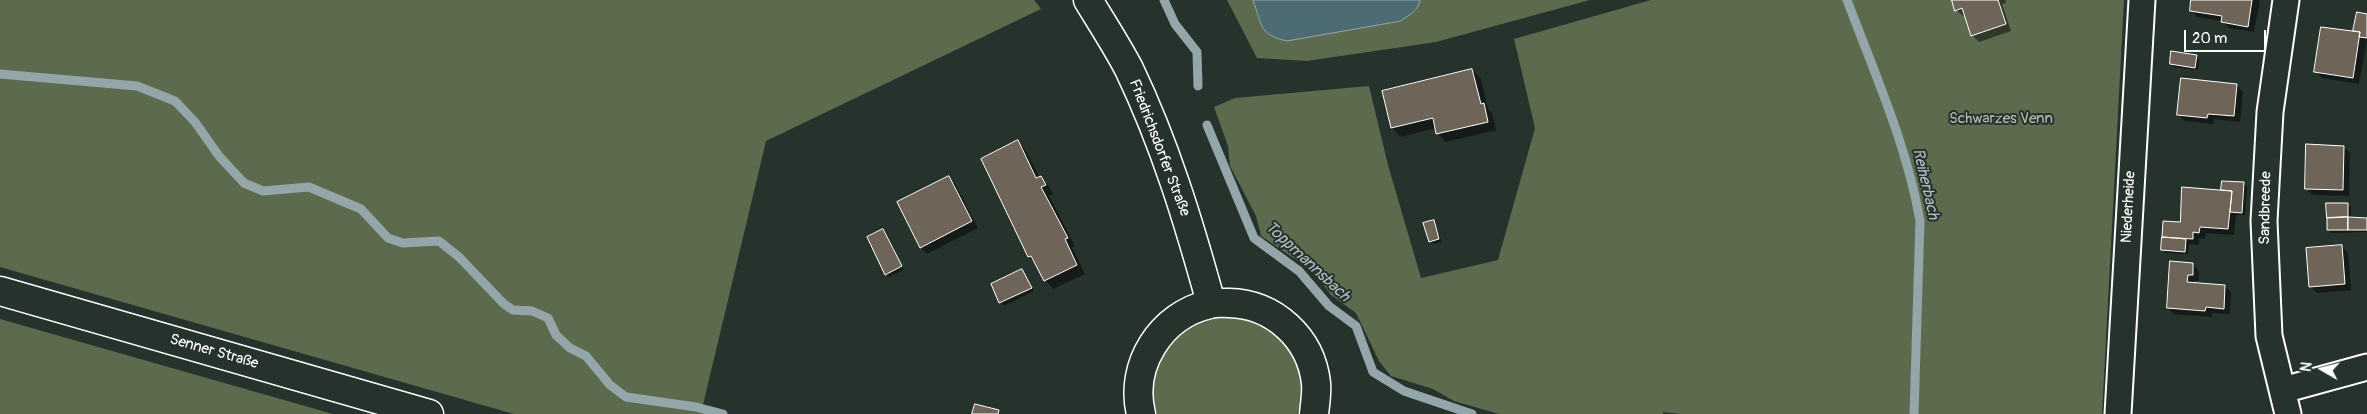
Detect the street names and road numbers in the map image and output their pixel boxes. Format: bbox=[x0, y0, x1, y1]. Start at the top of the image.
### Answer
street label: Friedrichsdorfer Straße bbox=[1125, 77, 1193, 219]
street label: Niederheide bbox=[2118, 170, 2140, 244]
street label: Sandbreede bbox=[2256, 171, 2276, 245]
street label: Senner Straße bbox=[168, 331, 260, 373]

